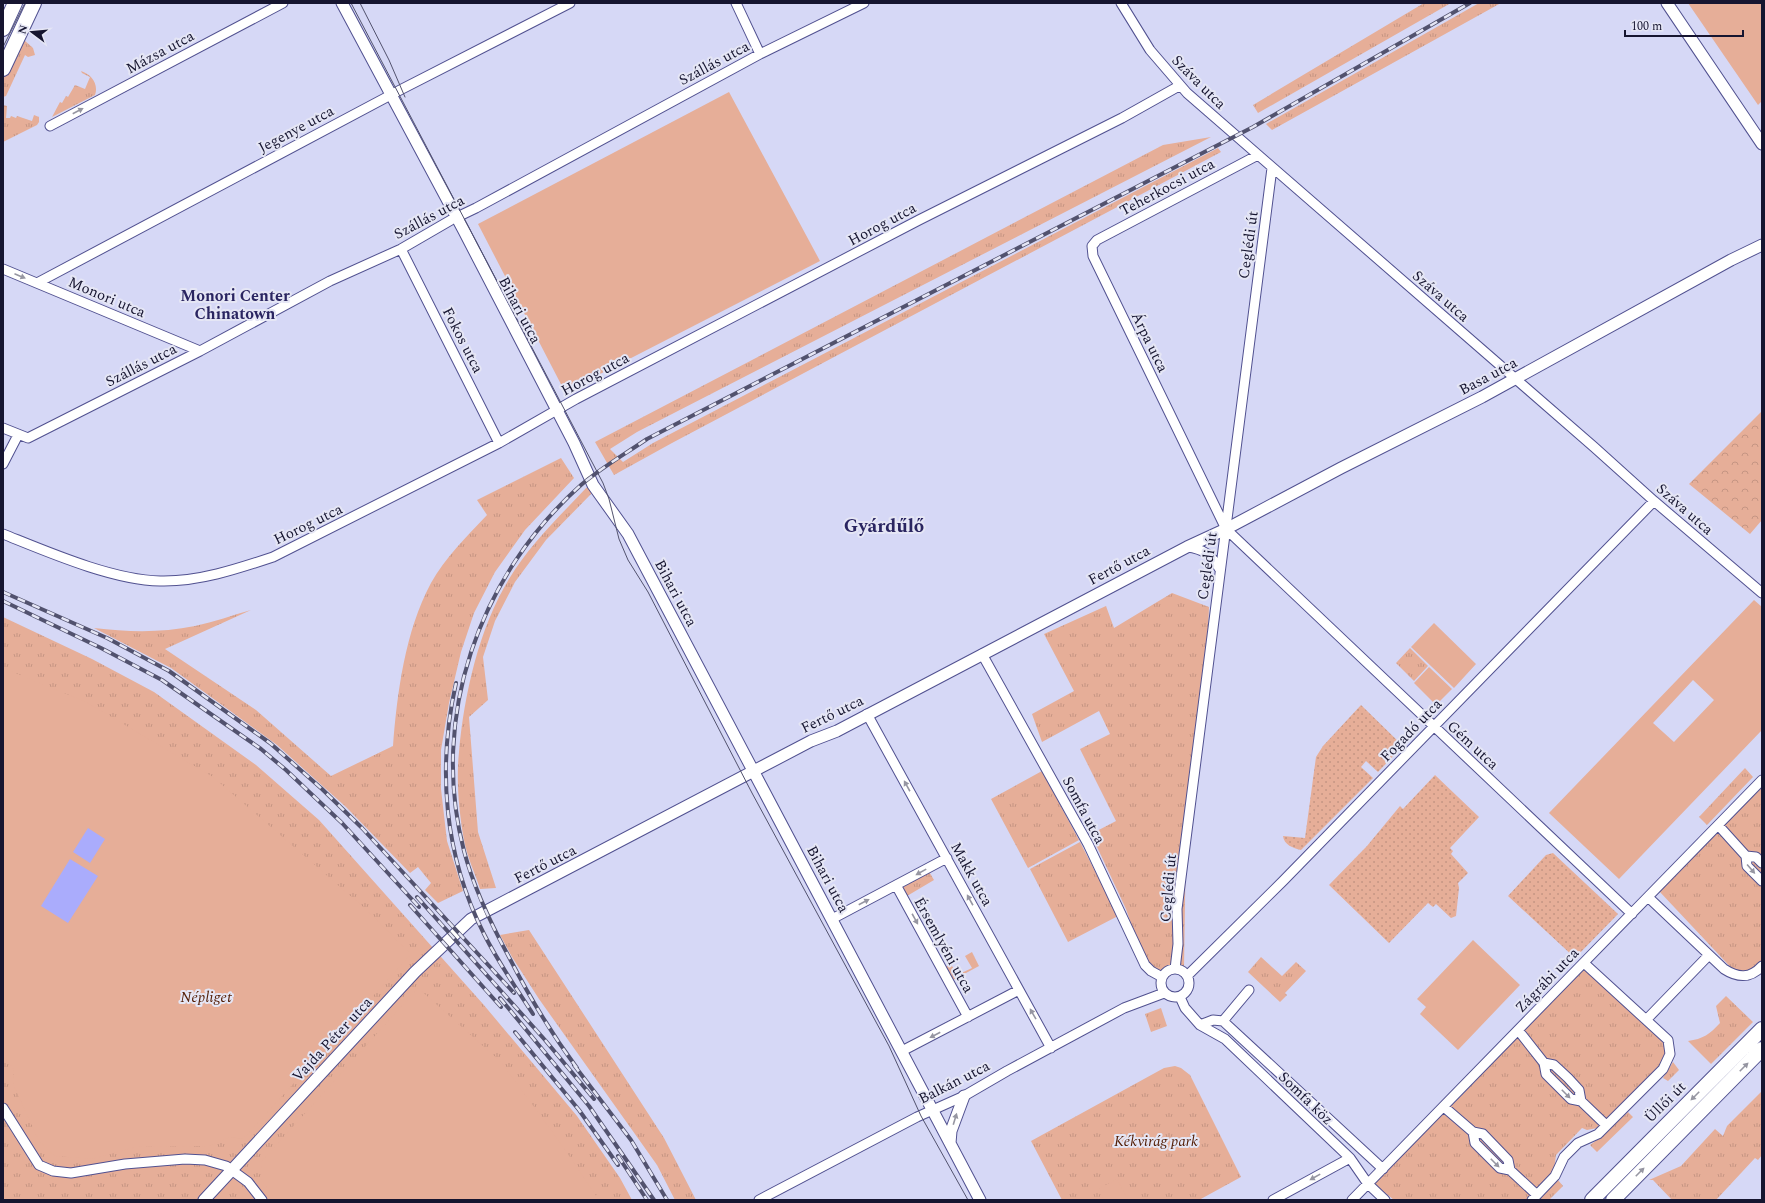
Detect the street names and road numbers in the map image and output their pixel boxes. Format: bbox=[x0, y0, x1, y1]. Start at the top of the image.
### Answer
street label: Mázsa utca bbox=[122, 24, 199, 80]
street label: Szállás utca bbox=[675, 35, 754, 92]
street label: Száva utca bbox=[1166, 50, 1232, 115]
street label: Jegenye utca bbox=[254, 99, 339, 159]
street label: Teherkocsi utca bbox=[1115, 152, 1220, 222]
street label: Szállás utca bbox=[390, 189, 469, 246]
street label: Horog utca bbox=[844, 196, 921, 252]
street label: Ceglédi út bbox=[1232, 210, 1265, 281]
street label: Száva utca bbox=[1407, 265, 1475, 328]
street label: Monori utca bbox=[65, 271, 150, 324]
street label: Bihari utca bbox=[492, 273, 547, 349]
street label: Fokos utca bbox=[436, 303, 489, 378]
street label: Árpa utca bbox=[1125, 308, 1174, 377]
street label: Szállás utca bbox=[102, 337, 181, 393]
street label: Horog utca bbox=[557, 346, 634, 402]
street label: Basa utca bbox=[1455, 351, 1522, 401]
street label: Száva utca bbox=[1651, 478, 1719, 541]
street label: Horog utca bbox=[270, 497, 347, 551]
street label: Ceglédi út bbox=[1191, 531, 1224, 602]
street label: Fertő utca bbox=[1084, 539, 1155, 591]
street label: Bihari utca bbox=[648, 556, 703, 632]
street label: Fertő utca bbox=[797, 689, 868, 740]
street label: Fogadó utca bbox=[1375, 693, 1448, 767]
street label: Gém utca bbox=[1442, 715, 1504, 776]
street label: Somfa utca bbox=[1056, 772, 1111, 849]
street label: Makk utca bbox=[944, 838, 999, 911]
street label: Fertő utca bbox=[510, 839, 581, 890]
street label: Bihari utca bbox=[800, 842, 855, 918]
street label: Ceglédi út bbox=[1154, 853, 1183, 923]
street label: Érsemlyéni utca bbox=[908, 893, 980, 998]
street label: Zágrábi utca bbox=[1510, 942, 1585, 1018]
street label: Vajda Péter utca bbox=[287, 991, 378, 1087]
street label: Balkán utca bbox=[914, 1054, 995, 1110]
street label: Somfa köz bbox=[1273, 1066, 1338, 1130]
street label: Üllői út bbox=[1639, 1076, 1692, 1129]

